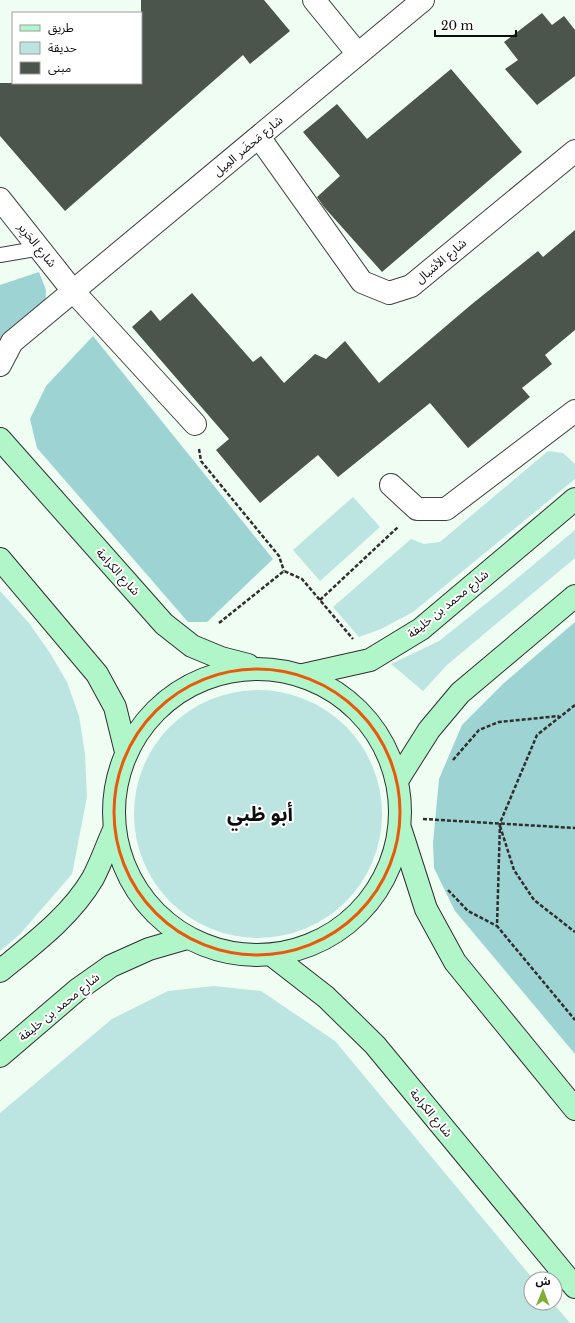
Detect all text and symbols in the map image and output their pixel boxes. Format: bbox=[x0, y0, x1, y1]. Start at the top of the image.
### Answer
legend bbox=[12, 12, 142, 84]
scale bar bbox=[435, 12, 516, 38]
text: 20 m bbox=[441, 18, 473, 33]
text: طريق bbox=[48, 20, 74, 36]
text: حديقة bbox=[48, 40, 77, 55]
text: مبنى bbox=[48, 60, 71, 75]
street label: شارع مَحضَر المِيل bbox=[210, 112, 287, 181]
street label: شارع الحَرِير bbox=[12, 219, 60, 272]
street label: شارع الأشبال bbox=[412, 235, 471, 288]
street label: شارع الكرامة bbox=[92, 545, 143, 600]
street label: شارع محمد بن خليفة bbox=[404, 566, 492, 642]
district label: أبو ظبي bbox=[227, 801, 293, 831]
street label: شارع محمد بن خليفة bbox=[15, 969, 103, 1045]
street label: شارع الكرامة bbox=[405, 1086, 456, 1141]
north arrow bbox=[523, 1271, 563, 1311]
text: ش bbox=[536, 1274, 551, 1288]

